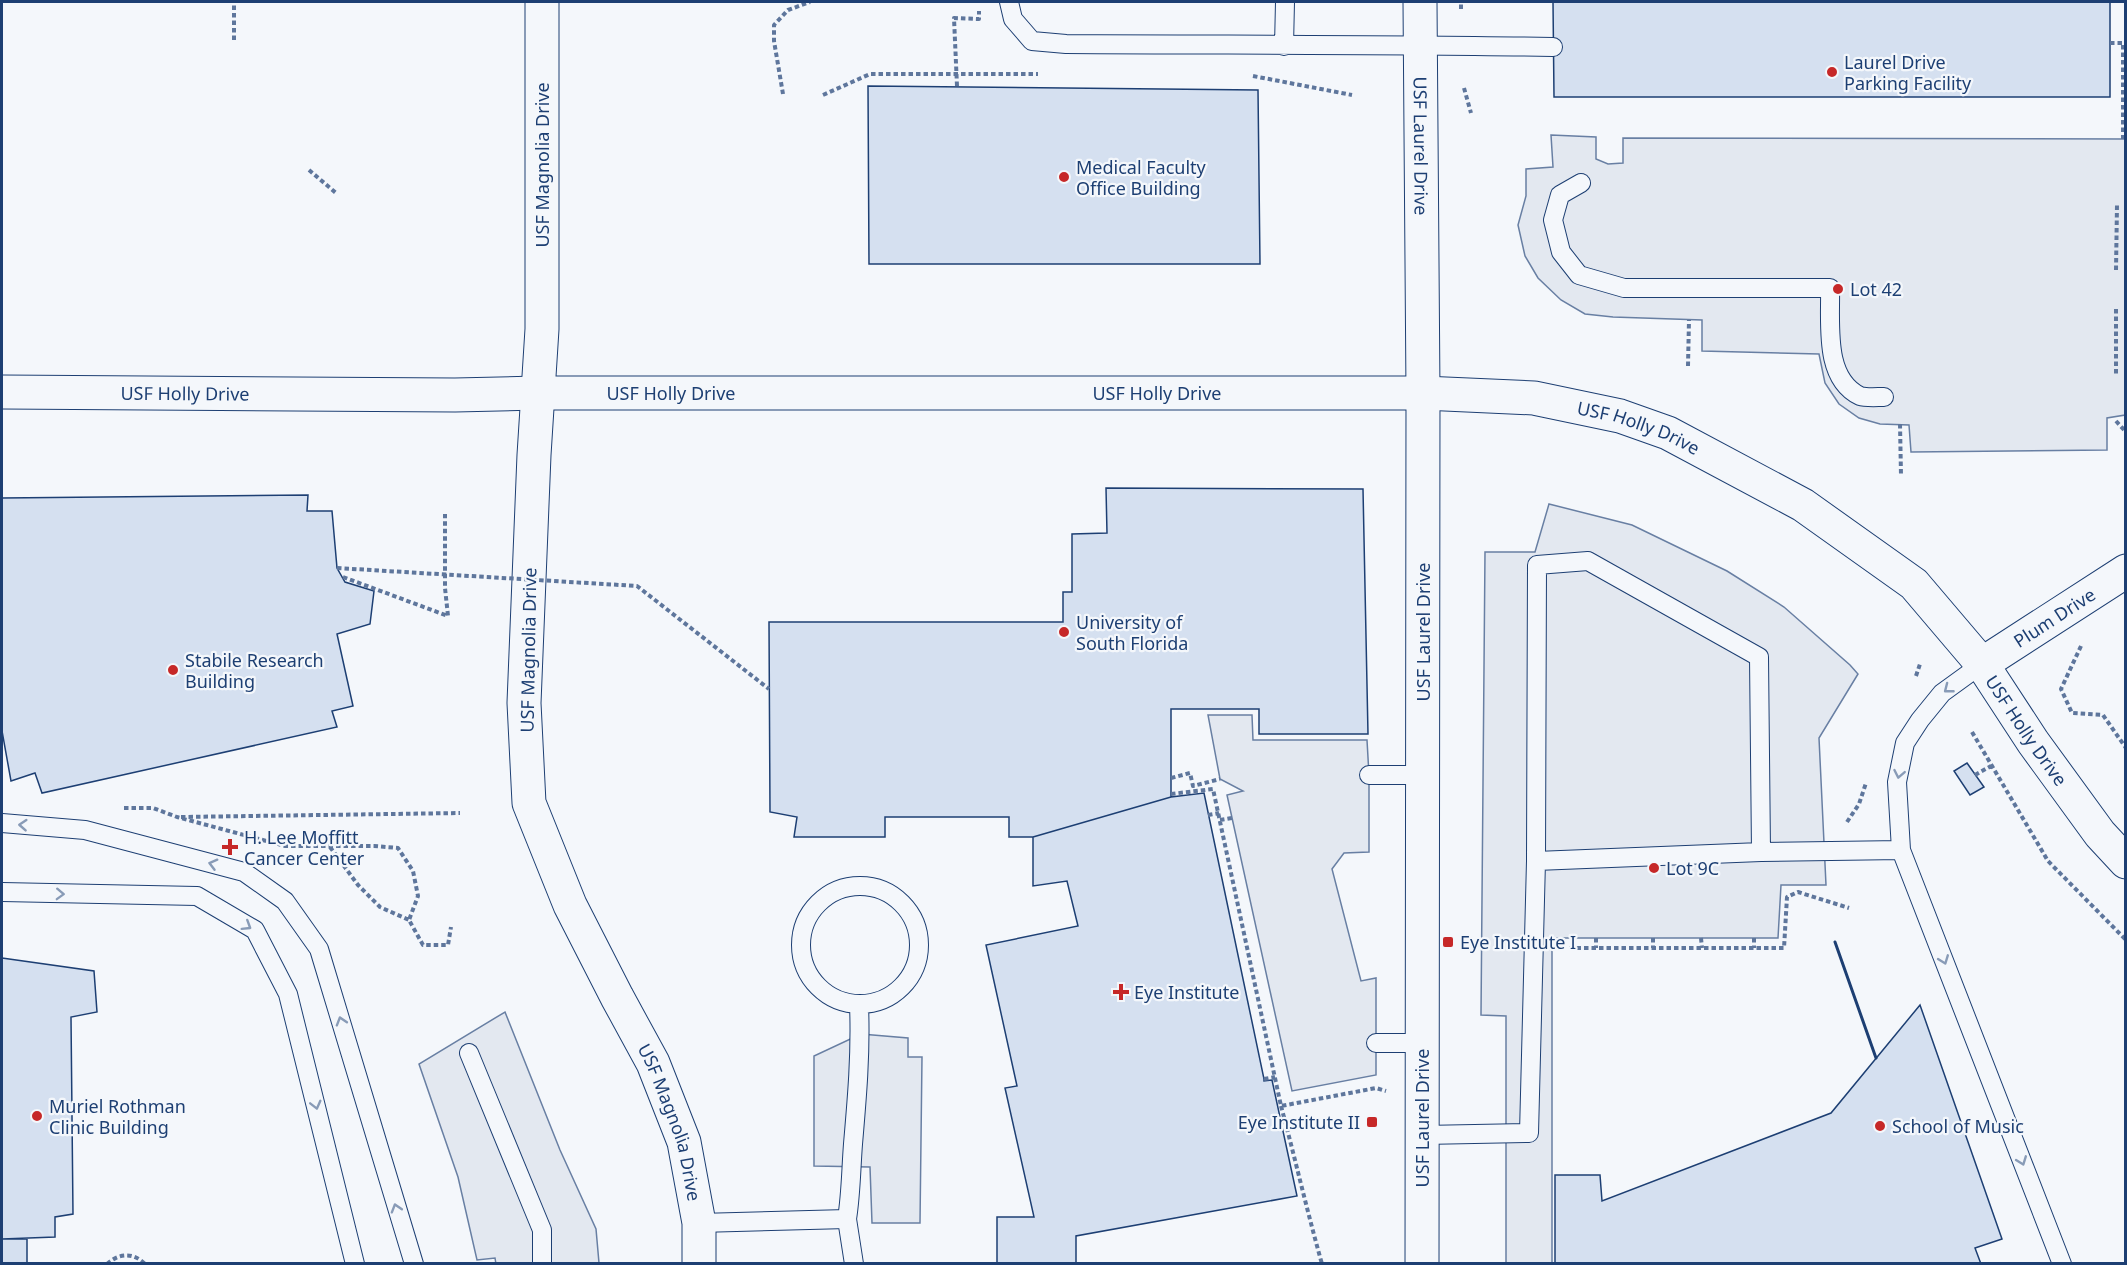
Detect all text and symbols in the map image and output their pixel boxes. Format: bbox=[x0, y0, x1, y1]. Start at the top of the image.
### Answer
place label: Laurel Drive Parking Facility bbox=[1844, 50, 1972, 95]
marker: Laurel Drive Parking Facility bbox=[1825, 65, 1839, 79]
street label: USF Laurel Drive bbox=[1409, 76, 1434, 216]
street label: USF Magnolia Drive bbox=[530, 82, 554, 248]
place label: Medical Faculty Office Building bbox=[1076, 155, 1207, 200]
marker: Medical Faculty Office Building bbox=[1057, 170, 1071, 184]
place label: Lot 42 bbox=[1850, 277, 1902, 301]
marker: Lot 42 bbox=[1831, 282, 1845, 296]
street label: USF Holly Drive bbox=[120, 381, 250, 406]
street label: USF Holly Drive bbox=[606, 381, 735, 405]
street label: USF Holly Drive bbox=[1092, 381, 1221, 405]
street label: USF Holly Drive bbox=[1575, 395, 1704, 460]
street label: USF Laurel Drive bbox=[1411, 563, 1435, 701]
street label: USF Magnolia Drive bbox=[515, 567, 541, 733]
street label: Plum Drive bbox=[2009, 582, 2100, 653]
place label: University of South Florida bbox=[1076, 610, 1188, 655]
marker: University of South Florida bbox=[1057, 625, 1071, 639]
place label: Stabile Research Building bbox=[185, 648, 324, 693]
marker: Stabile Research Building bbox=[166, 663, 180, 677]
street label: USF Holly Drive bbox=[1980, 670, 2073, 790]
one-way arrow bbox=[1944, 681, 1955, 692]
one-way arrow bbox=[1893, 768, 1906, 778]
one-way arrow bbox=[18, 819, 27, 832]
place label: H. Lee Moffitt Cancer Center bbox=[244, 825, 365, 870]
marker: H. Lee Moffitt Cancer Center bbox=[221, 838, 239, 856]
place label: Lot 9C bbox=[1666, 856, 1719, 880]
one-way arrow bbox=[208, 859, 219, 871]
marker: Lot 9C bbox=[1647, 861, 1661, 875]
one-way arrow bbox=[55, 887, 64, 900]
one-way arrow bbox=[240, 919, 251, 930]
place label: Eye Institute I bbox=[1460, 930, 1576, 954]
marker: Eye Institute I bbox=[1441, 935, 1455, 949]
one-way arrow bbox=[1937, 954, 1949, 965]
place label: Eye Institute bbox=[1134, 980, 1239, 1004]
marker: Eye Institute bbox=[1112, 983, 1130, 1001]
one-way arrow bbox=[336, 1016, 348, 1027]
street label: USF Magnolia Drive bbox=[633, 1039, 707, 1203]
street label: USF Laurel Drive bbox=[1410, 1049, 1434, 1187]
place label: Muriel Rothman Clinic Building bbox=[49, 1094, 186, 1139]
one-way arrow bbox=[308, 1099, 321, 1109]
marker: Muriel Rothman Clinic Building bbox=[30, 1109, 44, 1123]
place label: Eye Institute II bbox=[1238, 1110, 1360, 1134]
place label: School of Music bbox=[1892, 1114, 2024, 1138]
marker: Eye Institute II bbox=[1365, 1115, 1379, 1129]
marker: School of Music bbox=[1873, 1119, 1887, 1133]
one-way arrow bbox=[2015, 1156, 2028, 1166]
one-way arrow bbox=[391, 1203, 404, 1214]

